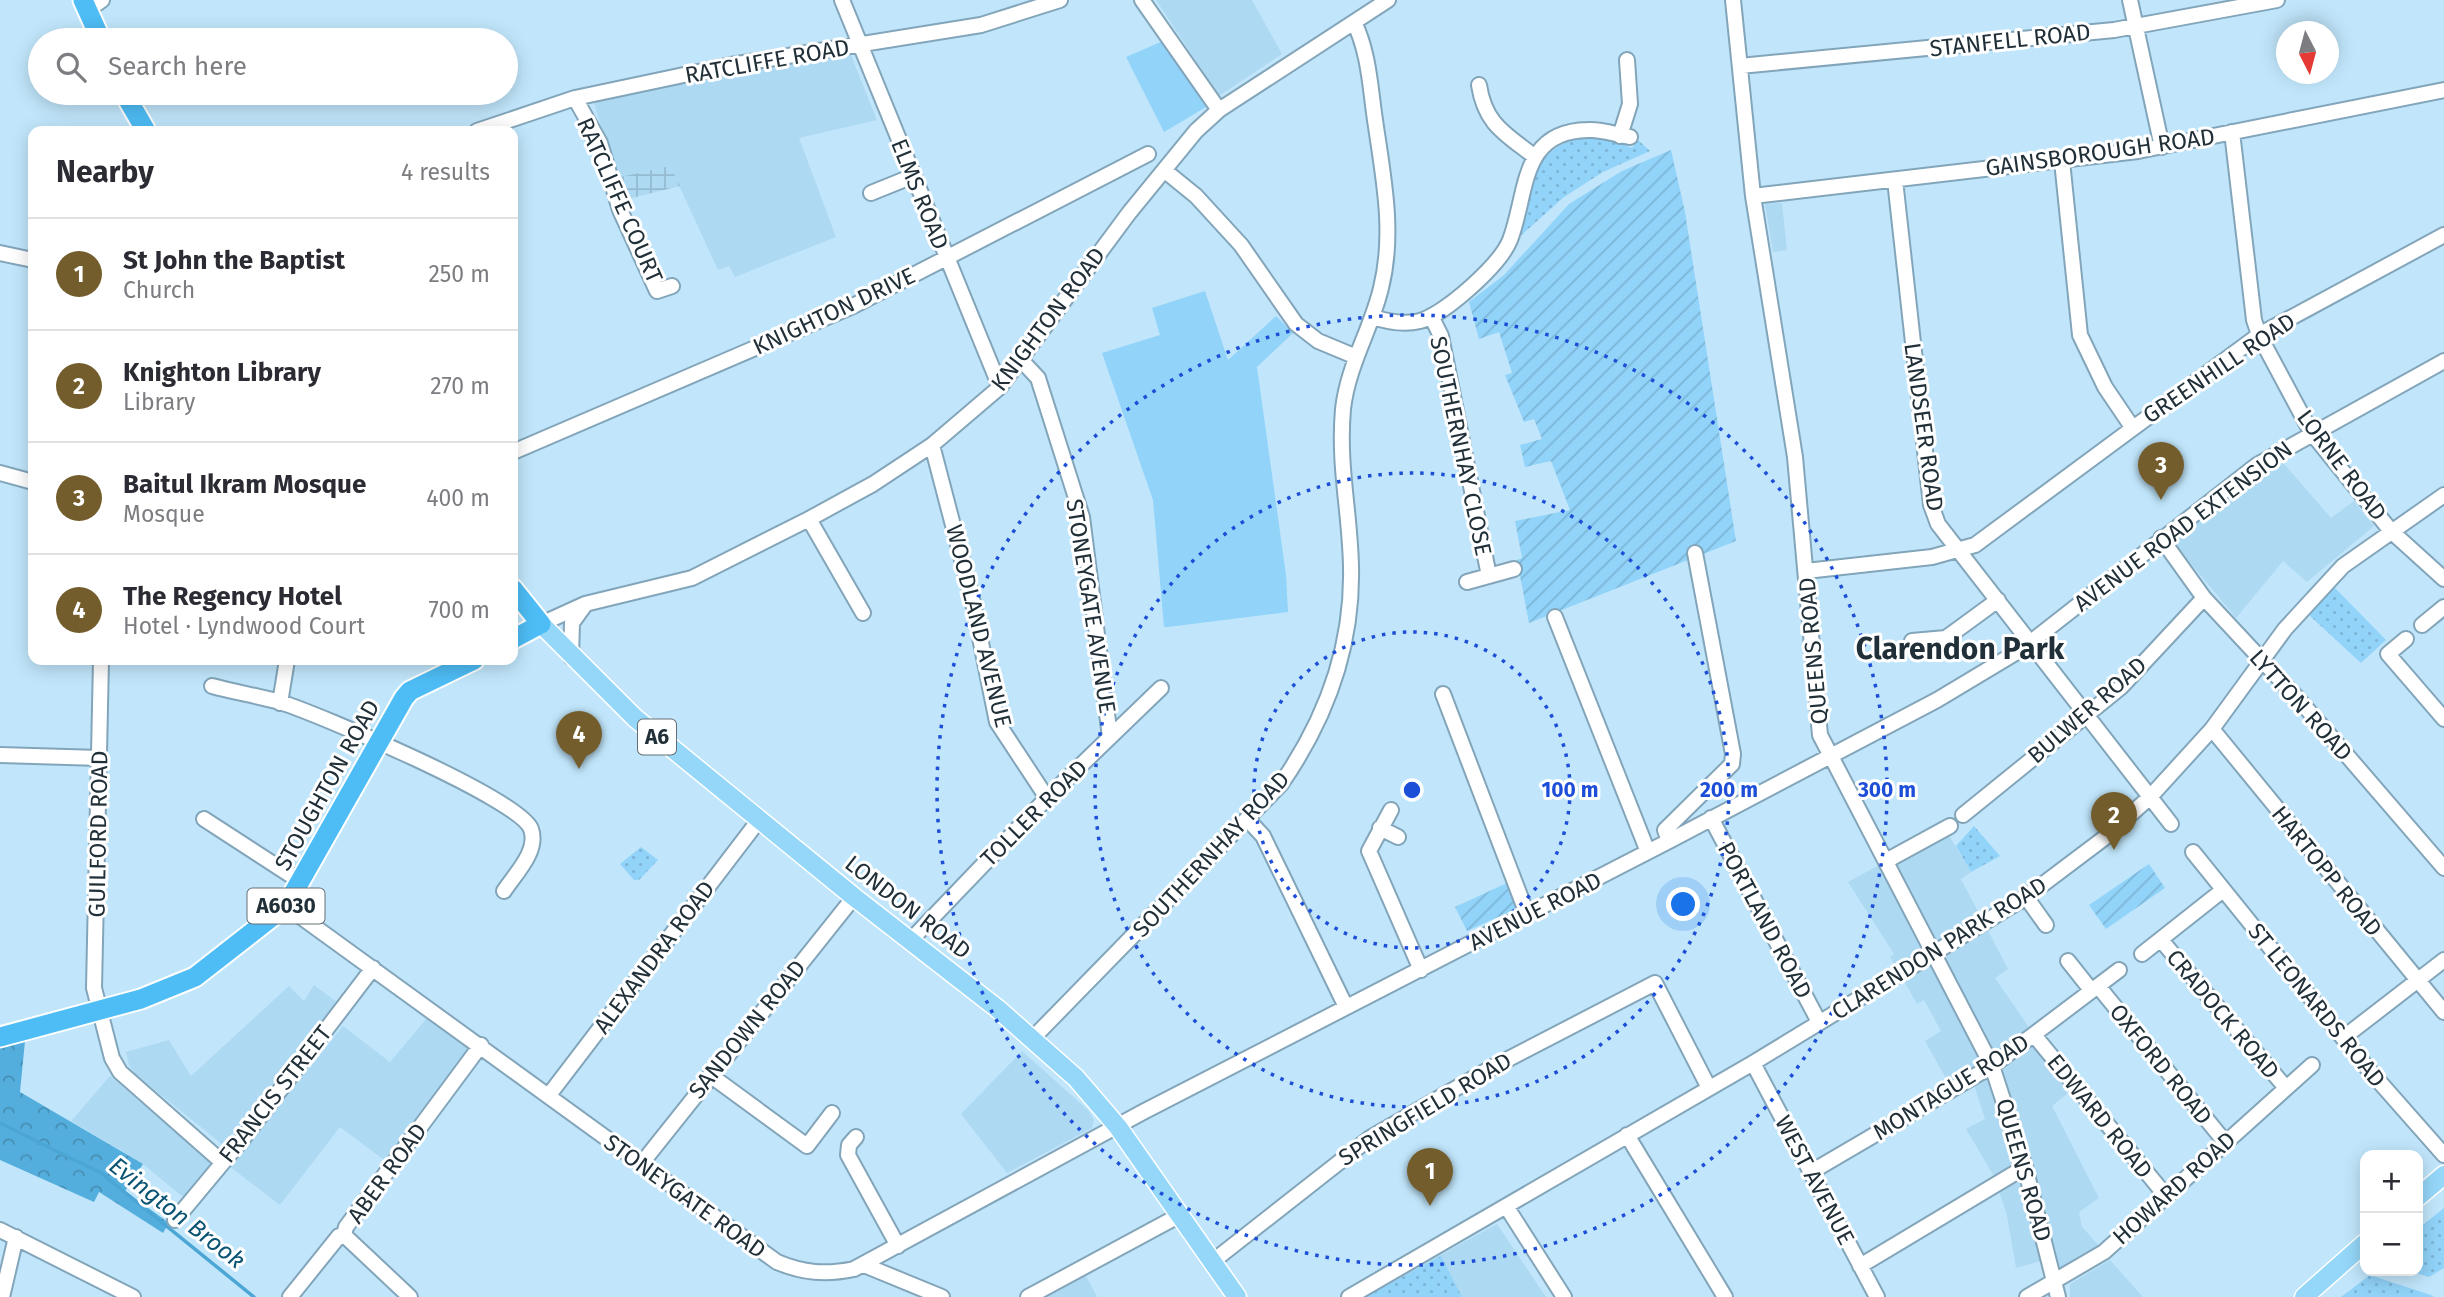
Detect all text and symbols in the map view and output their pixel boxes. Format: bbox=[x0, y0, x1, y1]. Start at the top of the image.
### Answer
street label: STANFELL ROAD bbox=[1928, 18, 2092, 62]
north arrow bbox=[2276, 21, 2339, 84]
search box bbox=[28, 28, 518, 105]
street label: RATCLIFFE ROAD bbox=[683, 33, 851, 89]
icon: search bbox=[52, 48, 90, 86]
text: Search here bbox=[108, 51, 247, 82]
street label: RATCLIFFE COURT bbox=[571, 113, 669, 287]
street label: GAINSBOROUGH ROAD bbox=[1984, 122, 2216, 182]
street label: ELMS ROAD bbox=[885, 134, 955, 254]
text: Nearby bbox=[56, 154, 154, 190]
text: 4 results bbox=[401, 158, 490, 186]
street label: KNIGHTON ROAD bbox=[985, 242, 1111, 396]
text: St John the Baptist bbox=[123, 245, 345, 276]
text: 1 bbox=[74, 260, 84, 288]
text: 250 m bbox=[428, 260, 490, 288]
street label: KNIGHTON DRIVE bbox=[749, 261, 919, 361]
text: Church bbox=[123, 276, 195, 304]
street label: GREENHILL ROAD bbox=[2138, 307, 2300, 429]
street label: SOUTHERNHAY CLOSE bbox=[1424, 334, 1498, 558]
street label: LANDSEER ROAD bbox=[1898, 341, 1950, 513]
text: Knighton Library bbox=[123, 357, 321, 388]
text: 2 bbox=[73, 372, 85, 400]
text: 270 m bbox=[430, 372, 490, 400]
text: Library bbox=[123, 388, 195, 416]
street label: LORNE ROAD bbox=[2291, 404, 2393, 526]
street label: AVENUE ROAD EXTENSION bbox=[2068, 435, 2298, 617]
pin: 3 bbox=[2138, 442, 2184, 500]
text: Baitul Ikram Mosque bbox=[123, 469, 366, 500]
text: 3 bbox=[73, 484, 85, 512]
text: 400 m bbox=[426, 484, 490, 512]
street label: STONEYGATE AVENUE bbox=[1060, 497, 1122, 715]
text: Mosque bbox=[123, 500, 205, 528]
street label: WOODLAND AVENUE bbox=[940, 522, 1018, 730]
street label: QUEENS ROAD bbox=[1793, 576, 1833, 726]
text: The Regency Hotel bbox=[123, 581, 342, 612]
text: 4 bbox=[73, 596, 86, 624]
text: 700 m bbox=[429, 596, 490, 624]
text: Hotel · Lyndwood Court bbox=[123, 612, 365, 640]
district label: Clarendon Park bbox=[1856, 631, 2065, 667]
street label: LYTTON ROAD bbox=[2244, 644, 2358, 766]
street label: BULWER ROAD bbox=[2022, 651, 2152, 769]
street label: STOUGHTON ROAD bbox=[269, 695, 385, 875]
pin: 4 bbox=[556, 711, 602, 769]
road number: A6 bbox=[638, 720, 676, 754]
street label: GUILFORD ROAD bbox=[83, 750, 113, 918]
street label: TOLLER ROAD bbox=[975, 754, 1093, 872]
street label: SOUTHERNHAY ROAD bbox=[1127, 765, 1295, 943]
text: 100 m bbox=[1541, 777, 1599, 803]
text: 200 m bbox=[1700, 777, 1758, 803]
text: 300 m bbox=[1857, 777, 1916, 803]
centre of rings bbox=[1400, 778, 1424, 802]
pin: 2 bbox=[2091, 792, 2137, 850]
street label: HARTOPP ROAD bbox=[2266, 800, 2388, 942]
street label: PORTLAND ROAD bbox=[1712, 837, 1818, 1003]
street label: LONDON ROAD bbox=[840, 849, 976, 965]
street label: AVENUE ROAD bbox=[1464, 866, 1606, 956]
street label: CLARENDON PARK ROAD bbox=[1826, 870, 2052, 1026]
street label: ALEXANDRA ROAD bbox=[588, 875, 720, 1039]
your location bbox=[1666, 887, 1700, 921]
road number: A6030 bbox=[247, 888, 324, 923]
street label: ST LEONARDS ROAD bbox=[2242, 917, 2392, 1093]
street label: CRADOCK ROAD bbox=[2161, 943, 2285, 1085]
street label: SANDOWN ROAD bbox=[683, 954, 811, 1104]
street label: OXFORD ROAD bbox=[2104, 998, 2218, 1130]
street label: FRANCIS STREET bbox=[213, 1020, 337, 1168]
street label: MONTAGUE ROAD bbox=[1868, 1028, 2034, 1146]
street label: SPRINGFIELD ROAD bbox=[1333, 1046, 1517, 1172]
street label: EDWARD ROAD bbox=[2041, 1048, 2159, 1184]
street label: QUEENS ROAD bbox=[1990, 1095, 2058, 1245]
street label: WEST AVENUE bbox=[1769, 1111, 1861, 1249]
street label: ABER ROAD bbox=[341, 1117, 433, 1229]
street label: HOWARD ROAD bbox=[2107, 1125, 2241, 1251]
street label: STONEYGATE ROAD bbox=[599, 1128, 771, 1264]
pin: 1 bbox=[1407, 1148, 1453, 1206]
map controls bbox=[2360, 1150, 2423, 1276]
button: + bbox=[2360, 1150, 2423, 1213]
water label: Evington Brook bbox=[104, 1151, 250, 1275]
button: − bbox=[2360, 1213, 2423, 1276]

